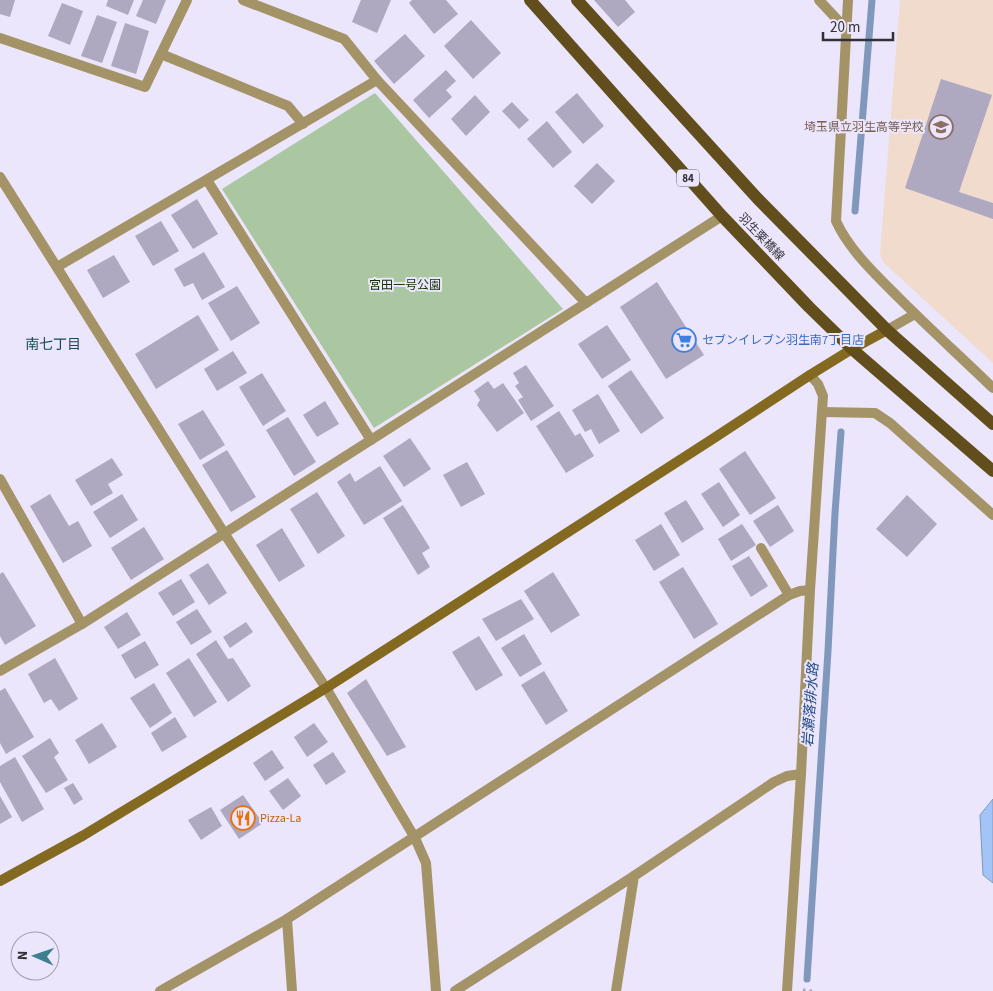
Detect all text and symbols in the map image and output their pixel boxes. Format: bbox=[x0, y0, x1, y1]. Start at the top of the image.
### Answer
scale bar bbox=[823, 10, 893, 42]
text: 20 m bbox=[830, 17, 860, 38]
school or university icon: 埼玉県立羽生高等学校 bbox=[928, 114, 954, 140]
place label: 埼玉県立羽生高等学校 bbox=[804, 119, 924, 136]
road number: 84 bbox=[677, 170, 699, 187]
street label: 羽生栗橋線 bbox=[734, 210, 788, 264]
park label: 宮田一号公園 bbox=[369, 277, 441, 294]
supermarket icon: セブンイレブン羽生南7丁目店 bbox=[671, 327, 697, 353]
place label: セブンイレブン羽生南7丁目店 bbox=[702, 332, 864, 349]
district label: 南七丁目 bbox=[25, 335, 81, 355]
water label: 岩瀬落排水路 bbox=[798, 661, 824, 748]
restaurant icon: Pizza-La bbox=[230, 805, 256, 831]
place label: Pizza-La bbox=[260, 810, 301, 827]
north arrow bbox=[10, 931, 60, 981]
text: N bbox=[13, 951, 33, 961]

